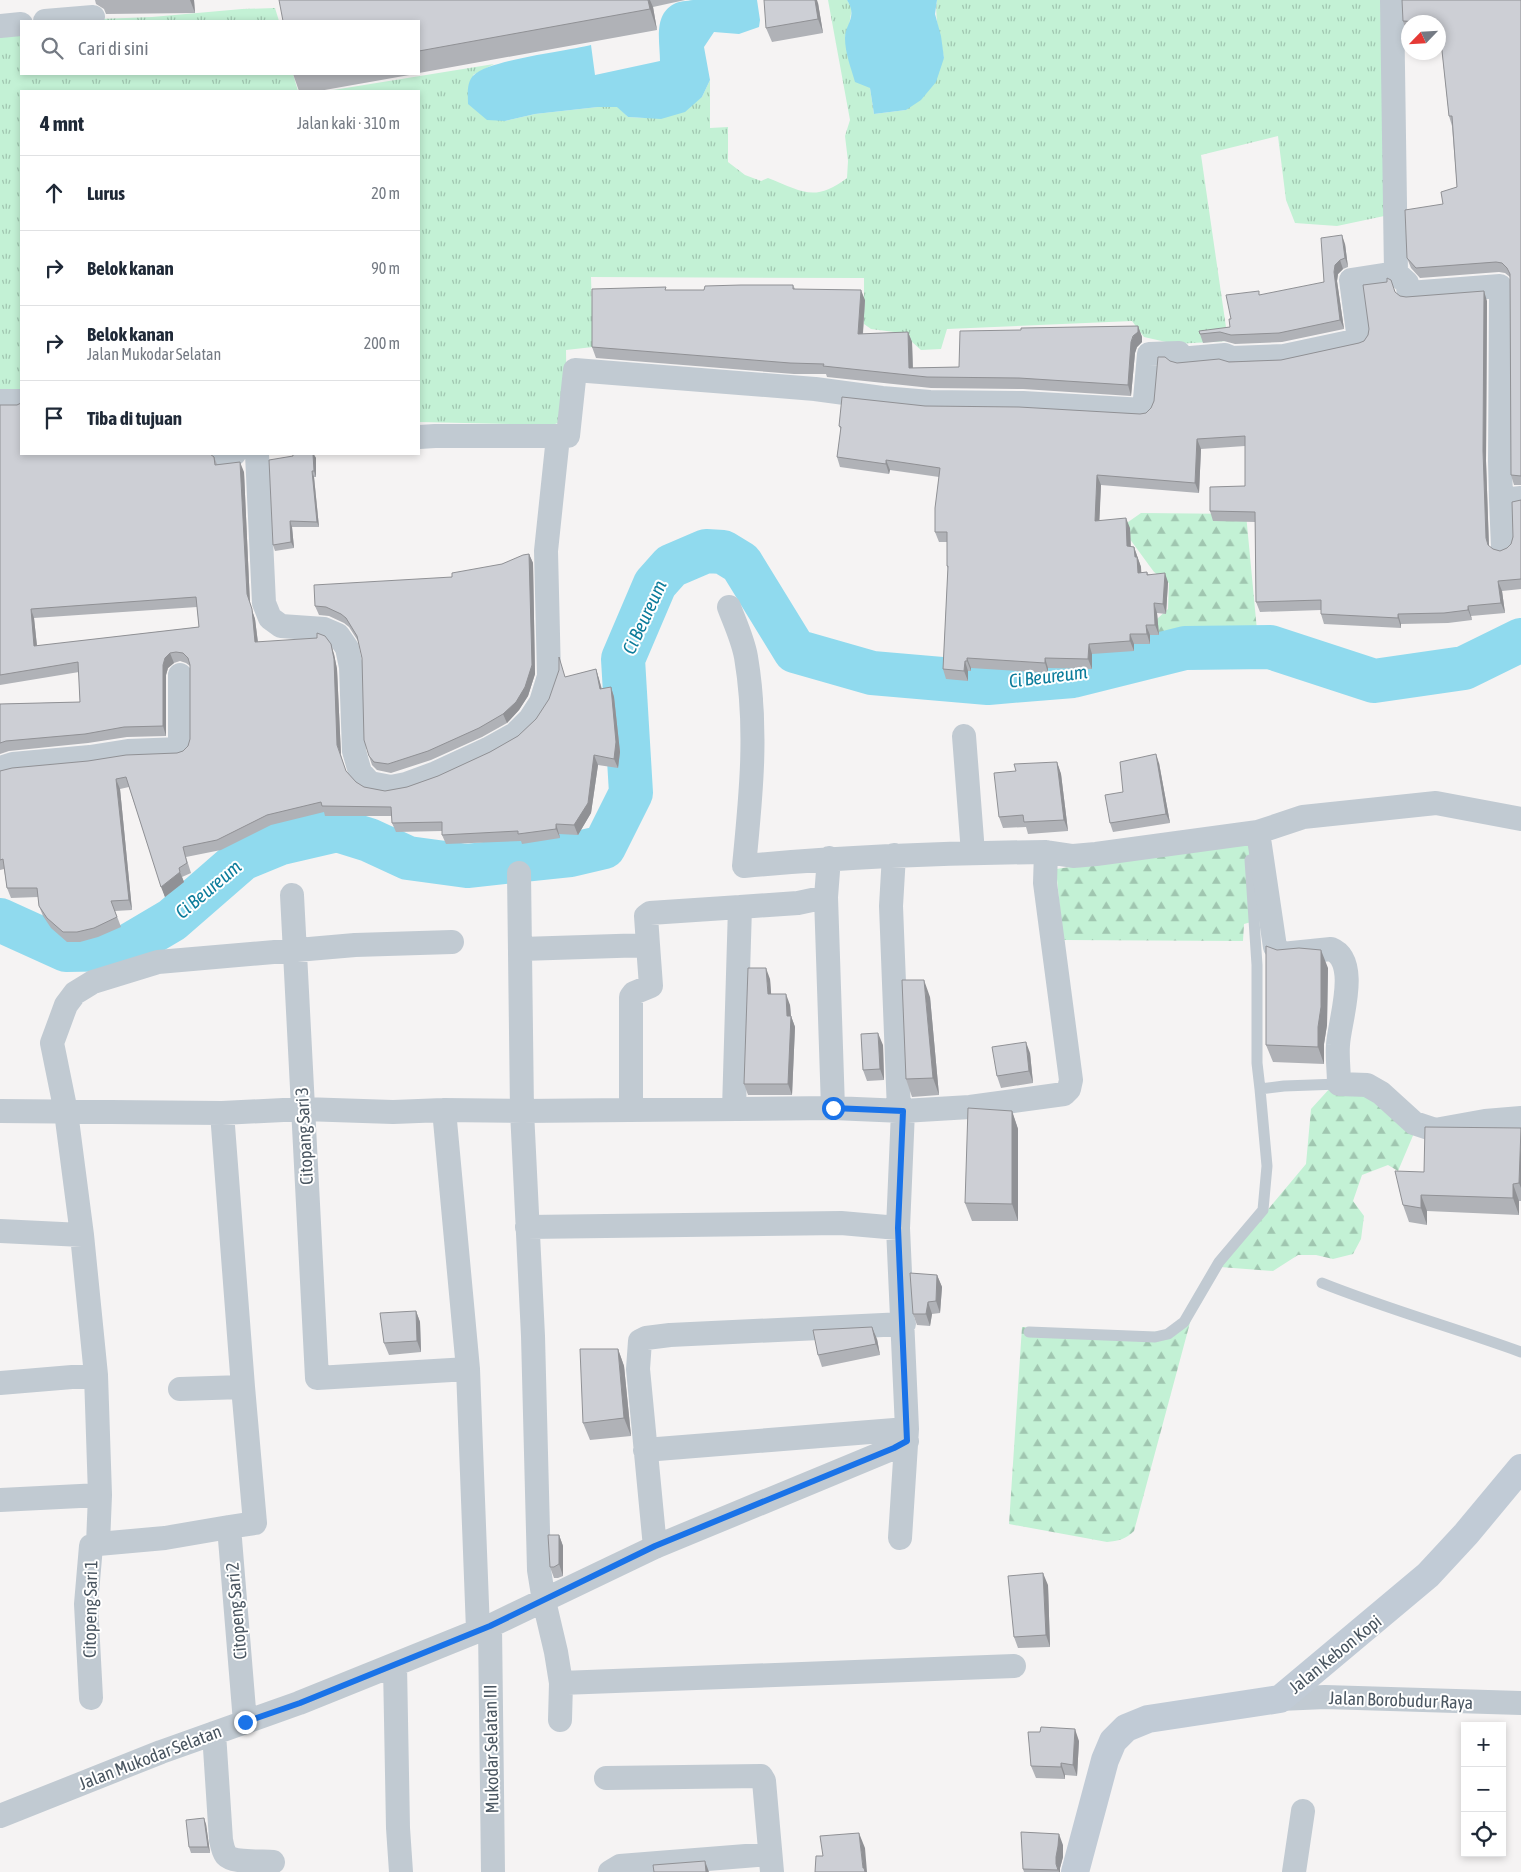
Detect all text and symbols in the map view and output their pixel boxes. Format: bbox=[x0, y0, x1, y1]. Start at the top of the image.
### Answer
north arrow bbox=[1401, 15, 1446, 60]
search box bbox=[20, 20, 420, 75]
icon: search bbox=[38, 34, 66, 62]
text: Cari di sini bbox=[78, 37, 149, 59]
text: 4 mnt bbox=[40, 111, 84, 135]
text: Jalan kaki · 310 m bbox=[297, 114, 400, 132]
icon: ahead bbox=[40, 179, 68, 207]
text: Lurus bbox=[87, 182, 125, 204]
text: 20 m bbox=[371, 184, 400, 202]
icon: right bbox=[40, 254, 68, 282]
text: Belok kanan bbox=[87, 257, 174, 279]
text: 90 m bbox=[371, 259, 400, 277]
text: Belok kanan bbox=[87, 323, 174, 345]
icon: right bbox=[40, 329, 68, 357]
text: 200 m bbox=[364, 334, 400, 352]
text: Jalan Mukodar Selatan bbox=[87, 345, 221, 363]
icon: arrive bbox=[40, 404, 68, 432]
text: Tiba di tujuan bbox=[87, 407, 182, 429]
water label: Ci Beureum bbox=[617, 576, 671, 657]
water label: Ci Beureum bbox=[1008, 660, 1089, 692]
water label: Ci Beureum bbox=[171, 855, 246, 923]
street label: Citopang Sari 3 bbox=[291, 1087, 317, 1185]
route start bbox=[822, 1097, 845, 1120]
street label: Citopeng Sari 1 bbox=[79, 1560, 101, 1658]
street label: Citopeng Sari 2 bbox=[221, 1561, 251, 1661]
street label: Jalan Kebon Kopi bbox=[1285, 1610, 1385, 1698]
street label: Mukodar Selatan III bbox=[479, 1684, 503, 1814]
street label: Jalan Borobudur Raya bbox=[1328, 1687, 1474, 1713]
route end bbox=[234, 1711, 257, 1734]
street label: Jalan Mukodar Selatan bbox=[76, 1720, 224, 1794]
map controls bbox=[1461, 1722, 1506, 1857]
button: + bbox=[1461, 1722, 1506, 1767]
button: − bbox=[1461, 1767, 1506, 1812]
button: locate bbox=[1461, 1812, 1506, 1857]

